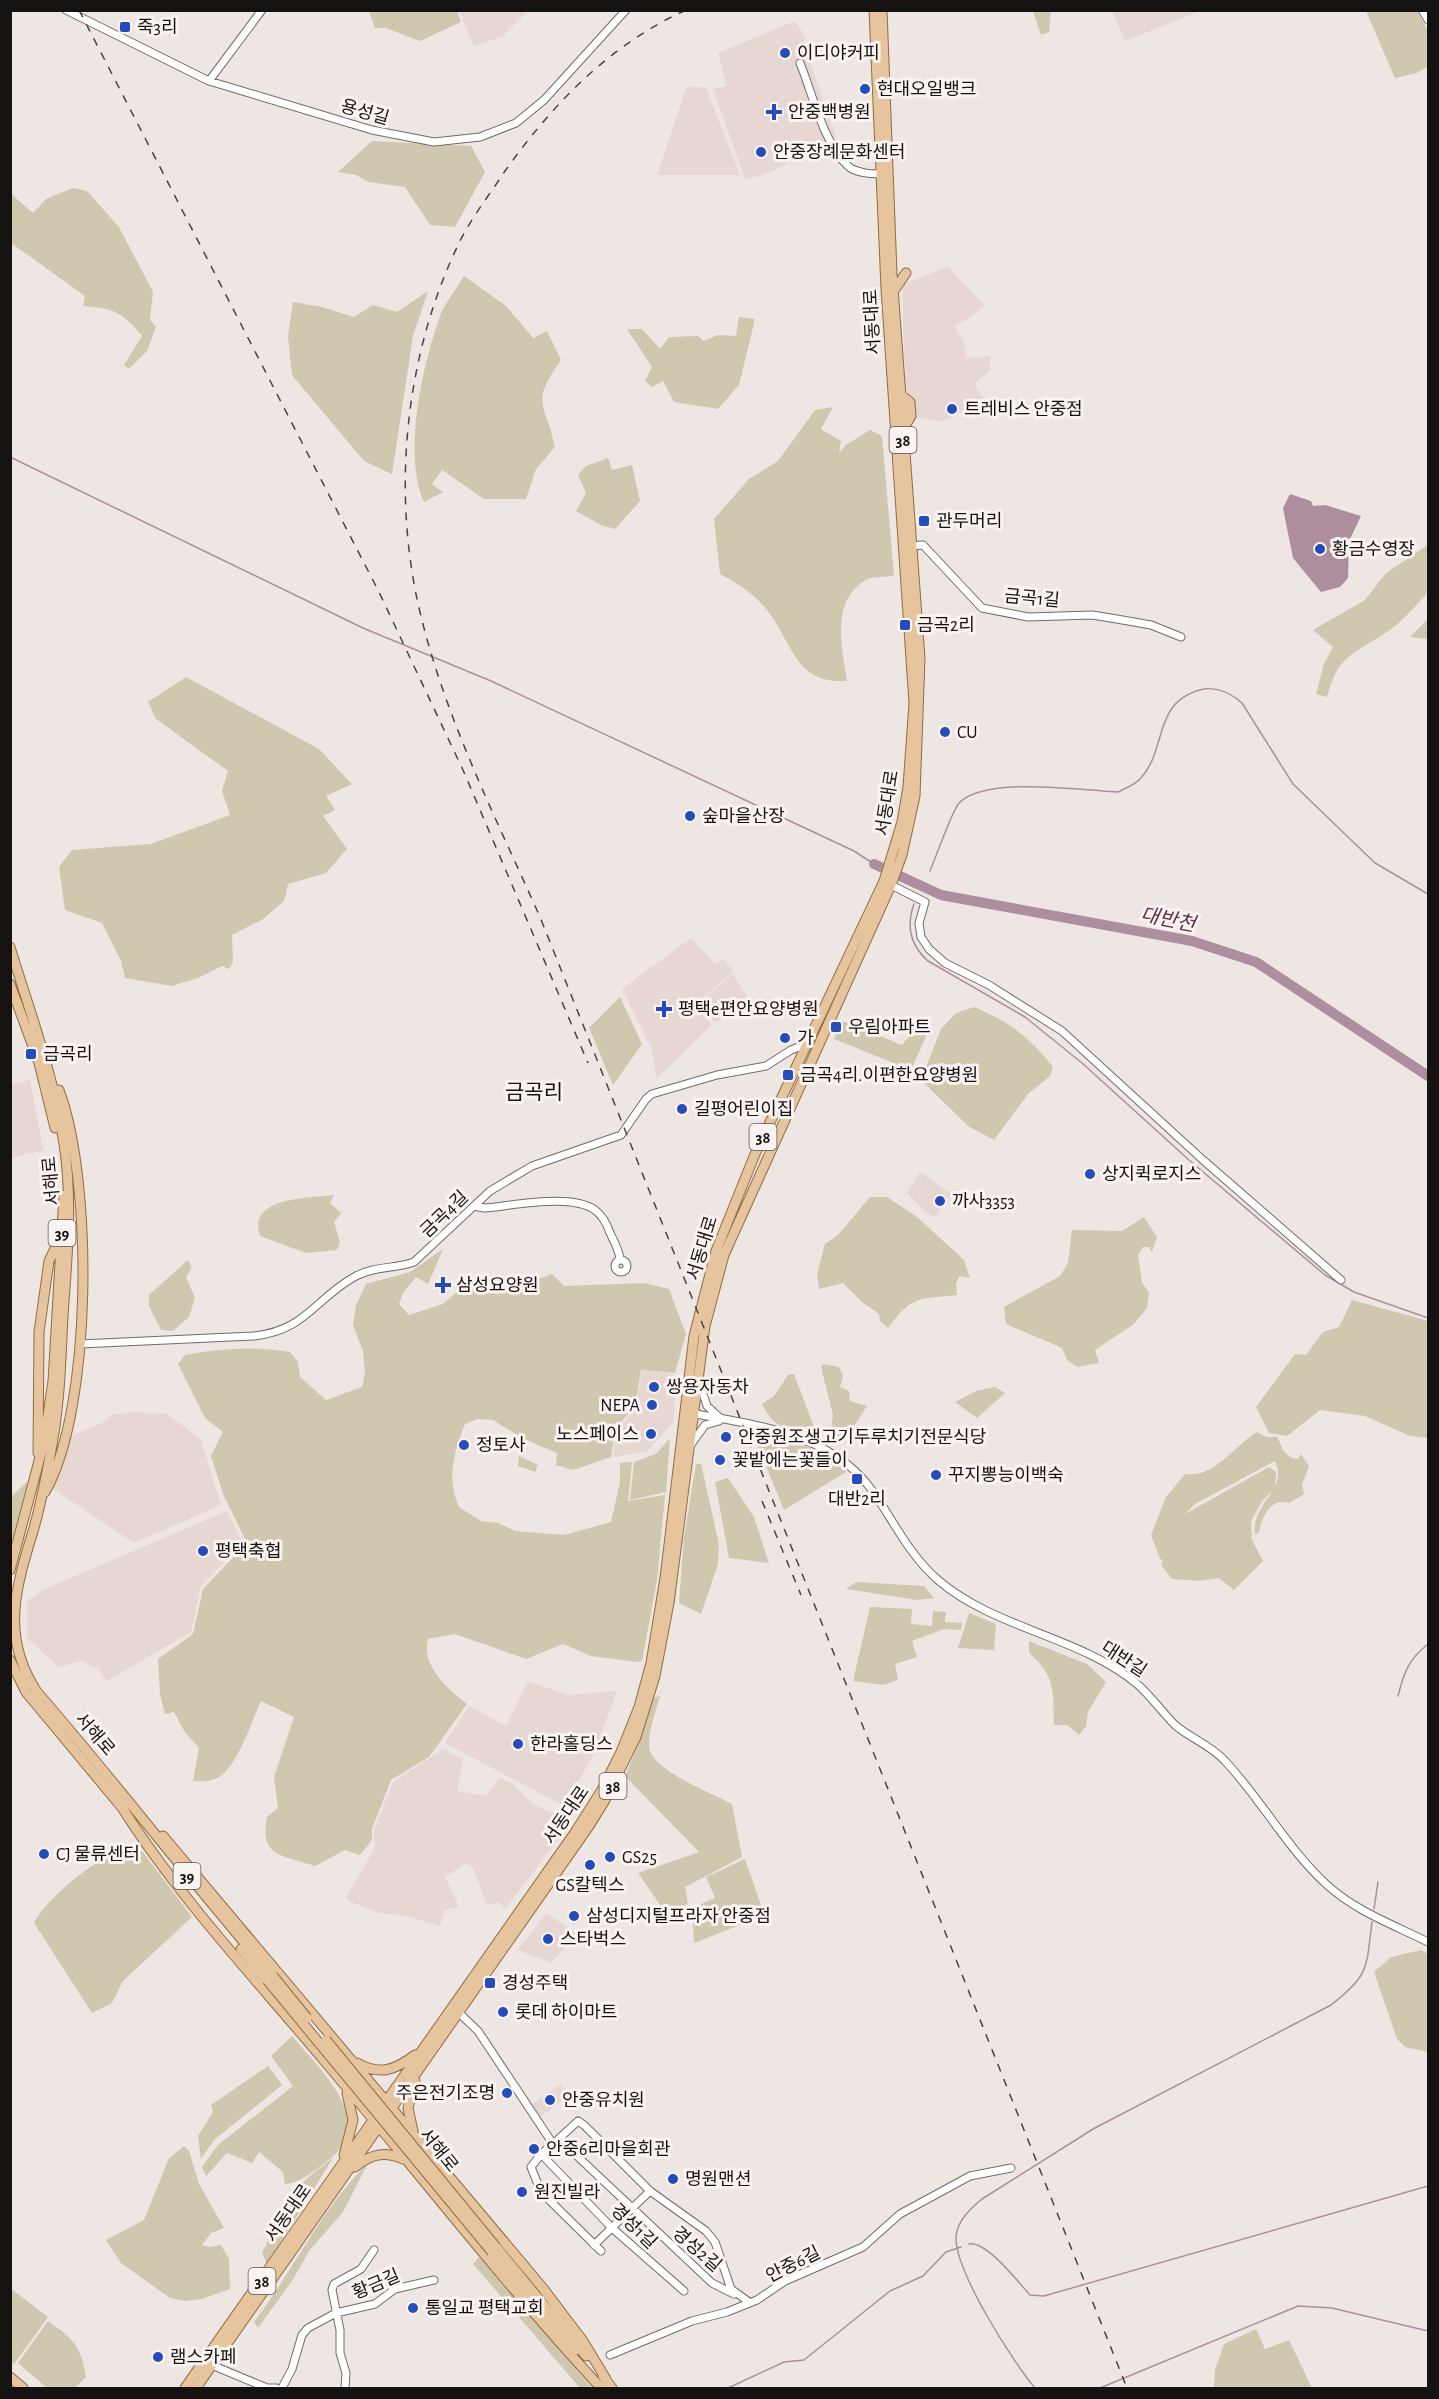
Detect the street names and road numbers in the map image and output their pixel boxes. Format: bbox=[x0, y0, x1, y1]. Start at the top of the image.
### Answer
street label: 용성길 bbox=[338, 97, 391, 128]
street label: 서동대로 bbox=[861, 288, 884, 356]
road number: 38 bbox=[890, 427, 916, 453]
street label: 금곡1길 bbox=[1003, 587, 1061, 610]
street label: 서동대로 bbox=[873, 769, 902, 837]
road number: 38 bbox=[750, 1124, 777, 1150]
street label: 서해로 bbox=[40, 1155, 63, 1207]
street label: 금곡4길 bbox=[417, 1187, 472, 1241]
street label: 서동대로 bbox=[684, 1214, 721, 1283]
road number: 39 bbox=[48, 1220, 76, 1246]
street label: 대반길 bbox=[1098, 1638, 1150, 1681]
street label: 서해로 bbox=[71, 1709, 118, 1759]
road number: 38 bbox=[600, 1773, 626, 1799]
street label: 서동대로 bbox=[540, 1783, 593, 1848]
road number: 39 bbox=[174, 1863, 201, 1889]
street label: 서해로 bbox=[416, 2125, 462, 2176]
street label: 서동대로 bbox=[262, 2181, 315, 2246]
street label: 경성1길 bbox=[607, 2200, 660, 2253]
street label: 경성2길 bbox=[669, 2223, 725, 2276]
street label: 안중6길 bbox=[763, 2243, 823, 2286]
street label: 황금길 bbox=[349, 2265, 403, 2303]
road number: 38 bbox=[248, 2268, 276, 2294]

